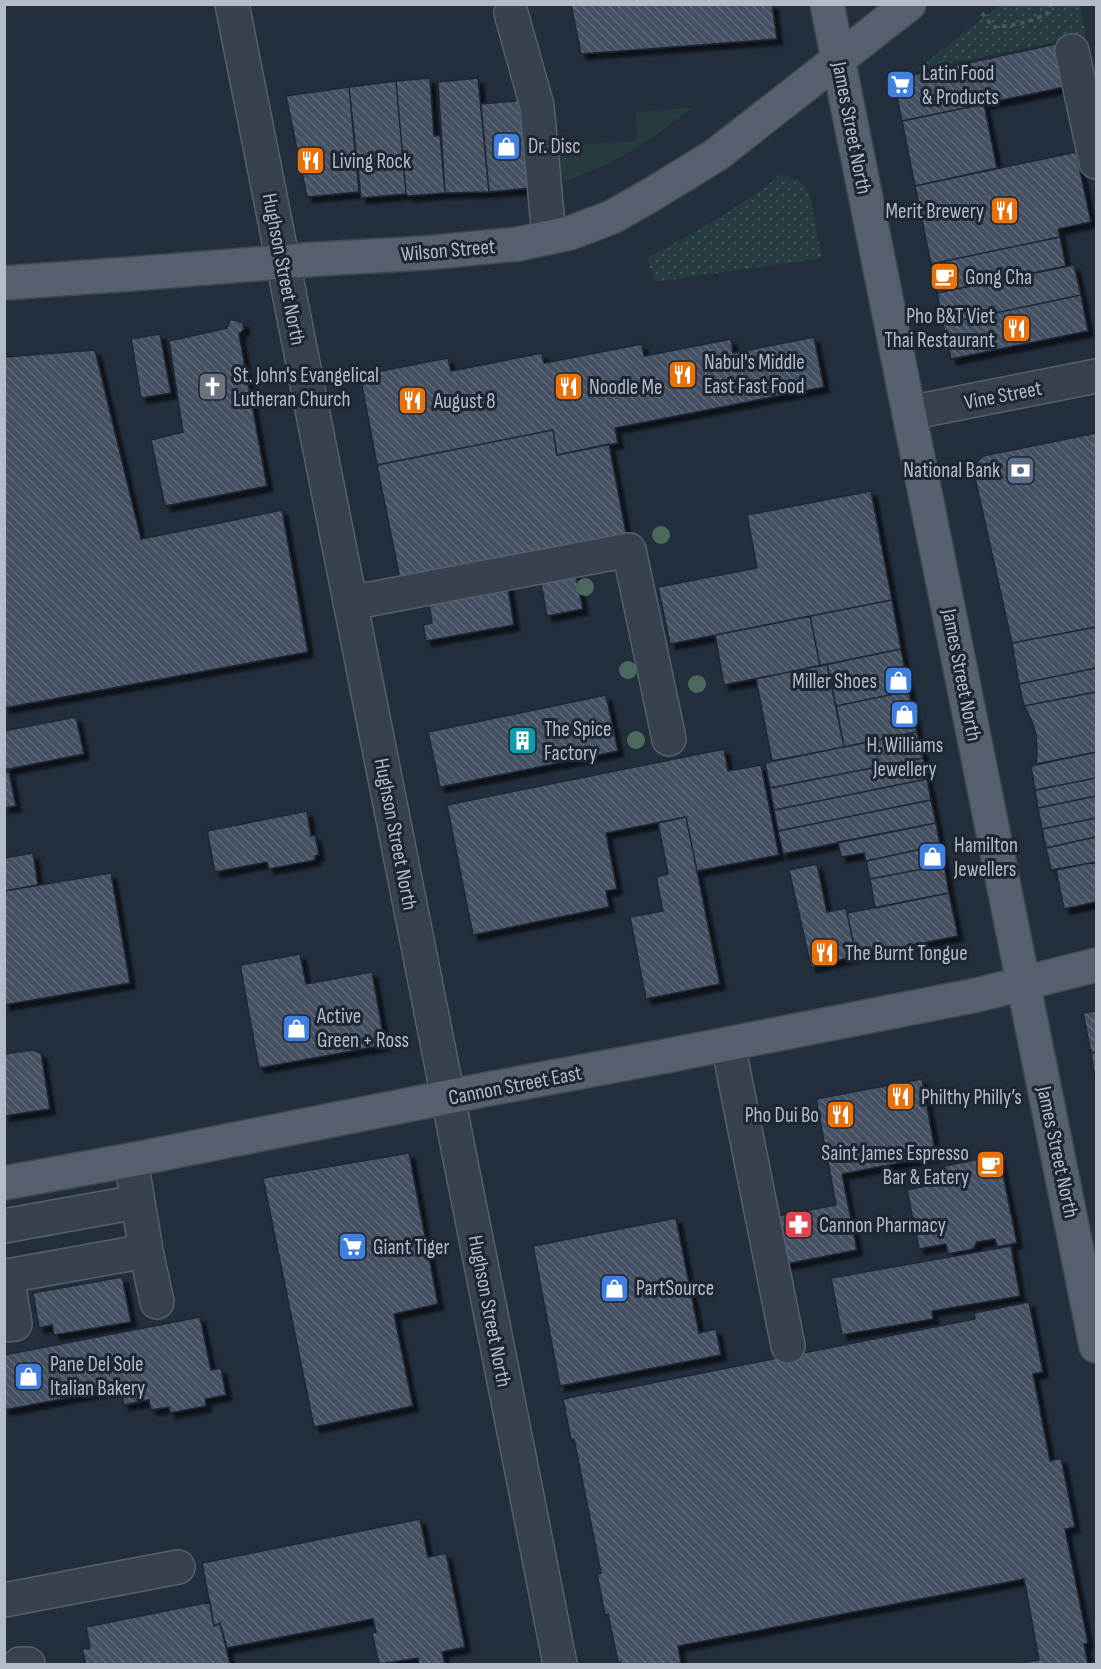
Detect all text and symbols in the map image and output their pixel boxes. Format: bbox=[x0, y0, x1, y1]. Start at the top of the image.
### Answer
street label: James Street North bbox=[826, 59, 877, 196]
place label: Latin Food & Products bbox=[922, 61, 999, 110]
supermarket icon: Latin Food & Products bbox=[885, 69, 917, 101]
shop icon: Dr. Disc bbox=[491, 130, 523, 162]
place label: Dr. Disc bbox=[528, 134, 581, 159]
restaurant icon: Living Rock bbox=[295, 145, 327, 177]
place label: Living Rock bbox=[332, 149, 411, 174]
street label: Hughson Street North bbox=[257, 191, 310, 347]
restaurant icon: Merit Brewery bbox=[989, 195, 1021, 227]
place label: Merit Brewery bbox=[886, 199, 984, 224]
street label: Wilson Street bbox=[400, 234, 496, 267]
cafe icon: Gong Cha bbox=[928, 261, 960, 293]
place label: Gong Cha bbox=[965, 265, 1032, 290]
place label: Pho B&T Viet Thai Restaurant bbox=[884, 304, 995, 353]
restaurant icon: Pho B&T Viet Thai Restaurant bbox=[1000, 312, 1032, 344]
place label: Nabul's Middle East Fast Food bbox=[704, 350, 805, 399]
restaurant icon: Nabul's Middle East Fast Food bbox=[667, 358, 699, 390]
place label: St. John's Evangelical Lutheran Church bbox=[233, 363, 379, 412]
church icon: St. John's Evangelical Lutheran Church bbox=[196, 371, 228, 403]
restaurant icon: Noodle Me bbox=[552, 371, 584, 403]
place label: Noodle Me bbox=[589, 375, 663, 400]
street label: Vine Street bbox=[962, 376, 1044, 415]
restaurant icon: August 8 bbox=[397, 385, 429, 417]
place label: August 8 bbox=[433, 389, 495, 414]
bank icon: National Bank bbox=[1005, 454, 1037, 486]
place label: National Bank bbox=[903, 458, 1000, 483]
street label: James Street North bbox=[936, 606, 987, 743]
shop icon: Miller Shoes bbox=[882, 665, 914, 697]
place label: Miller Shoes bbox=[792, 669, 877, 694]
shop icon: H. Williams Jewellery bbox=[889, 698, 921, 730]
place label: The Spice Factory bbox=[544, 717, 611, 766]
building icon: The Spice Factory bbox=[507, 725, 539, 757]
place label: H. Williams Jewellery bbox=[867, 733, 943, 782]
street label: Hughson Street North bbox=[369, 756, 422, 912]
place label: Hamilton Jewellers bbox=[953, 833, 1018, 882]
shop icon: Hamilton Jewellers bbox=[917, 841, 949, 873]
restaurant icon: The Burnt Tongue bbox=[808, 937, 840, 969]
place label: The Burnt Tongue bbox=[845, 941, 968, 966]
place label: Active Green + Ross bbox=[316, 1004, 409, 1053]
shop icon: Active Green + Ross bbox=[280, 1012, 312, 1044]
street label: Cannon Street East bbox=[446, 1060, 584, 1111]
restaurant icon: Philthy Philly’s bbox=[884, 1081, 916, 1113]
street label: James Street North bbox=[1031, 1083, 1084, 1220]
place label: Philthy Philly’s bbox=[921, 1085, 1022, 1110]
restaurant icon: Pho Dui Bo bbox=[824, 1099, 856, 1131]
place label: Pho Dui Bo bbox=[745, 1103, 819, 1128]
place label: Saint James Espresso Bar & Eatery bbox=[821, 1141, 969, 1190]
cafe icon: Saint James Espresso Bar & Eatery bbox=[974, 1149, 1006, 1181]
pharmacy icon: Cannon Pharmacy bbox=[782, 1209, 814, 1241]
place label: Cannon Pharmacy bbox=[819, 1213, 946, 1238]
supermarket icon: Giant Tiger bbox=[336, 1231, 368, 1263]
street label: Hughson Street North bbox=[463, 1233, 516, 1389]
place label: Giant Tiger bbox=[373, 1235, 450, 1260]
shop icon: PartSource bbox=[599, 1272, 631, 1304]
place label: PartSource bbox=[636, 1276, 714, 1301]
place label: Pane Del Sole Italian Bakery bbox=[50, 1352, 145, 1401]
shop icon: Pane Del Sole Italian Bakery bbox=[13, 1360, 45, 1392]

